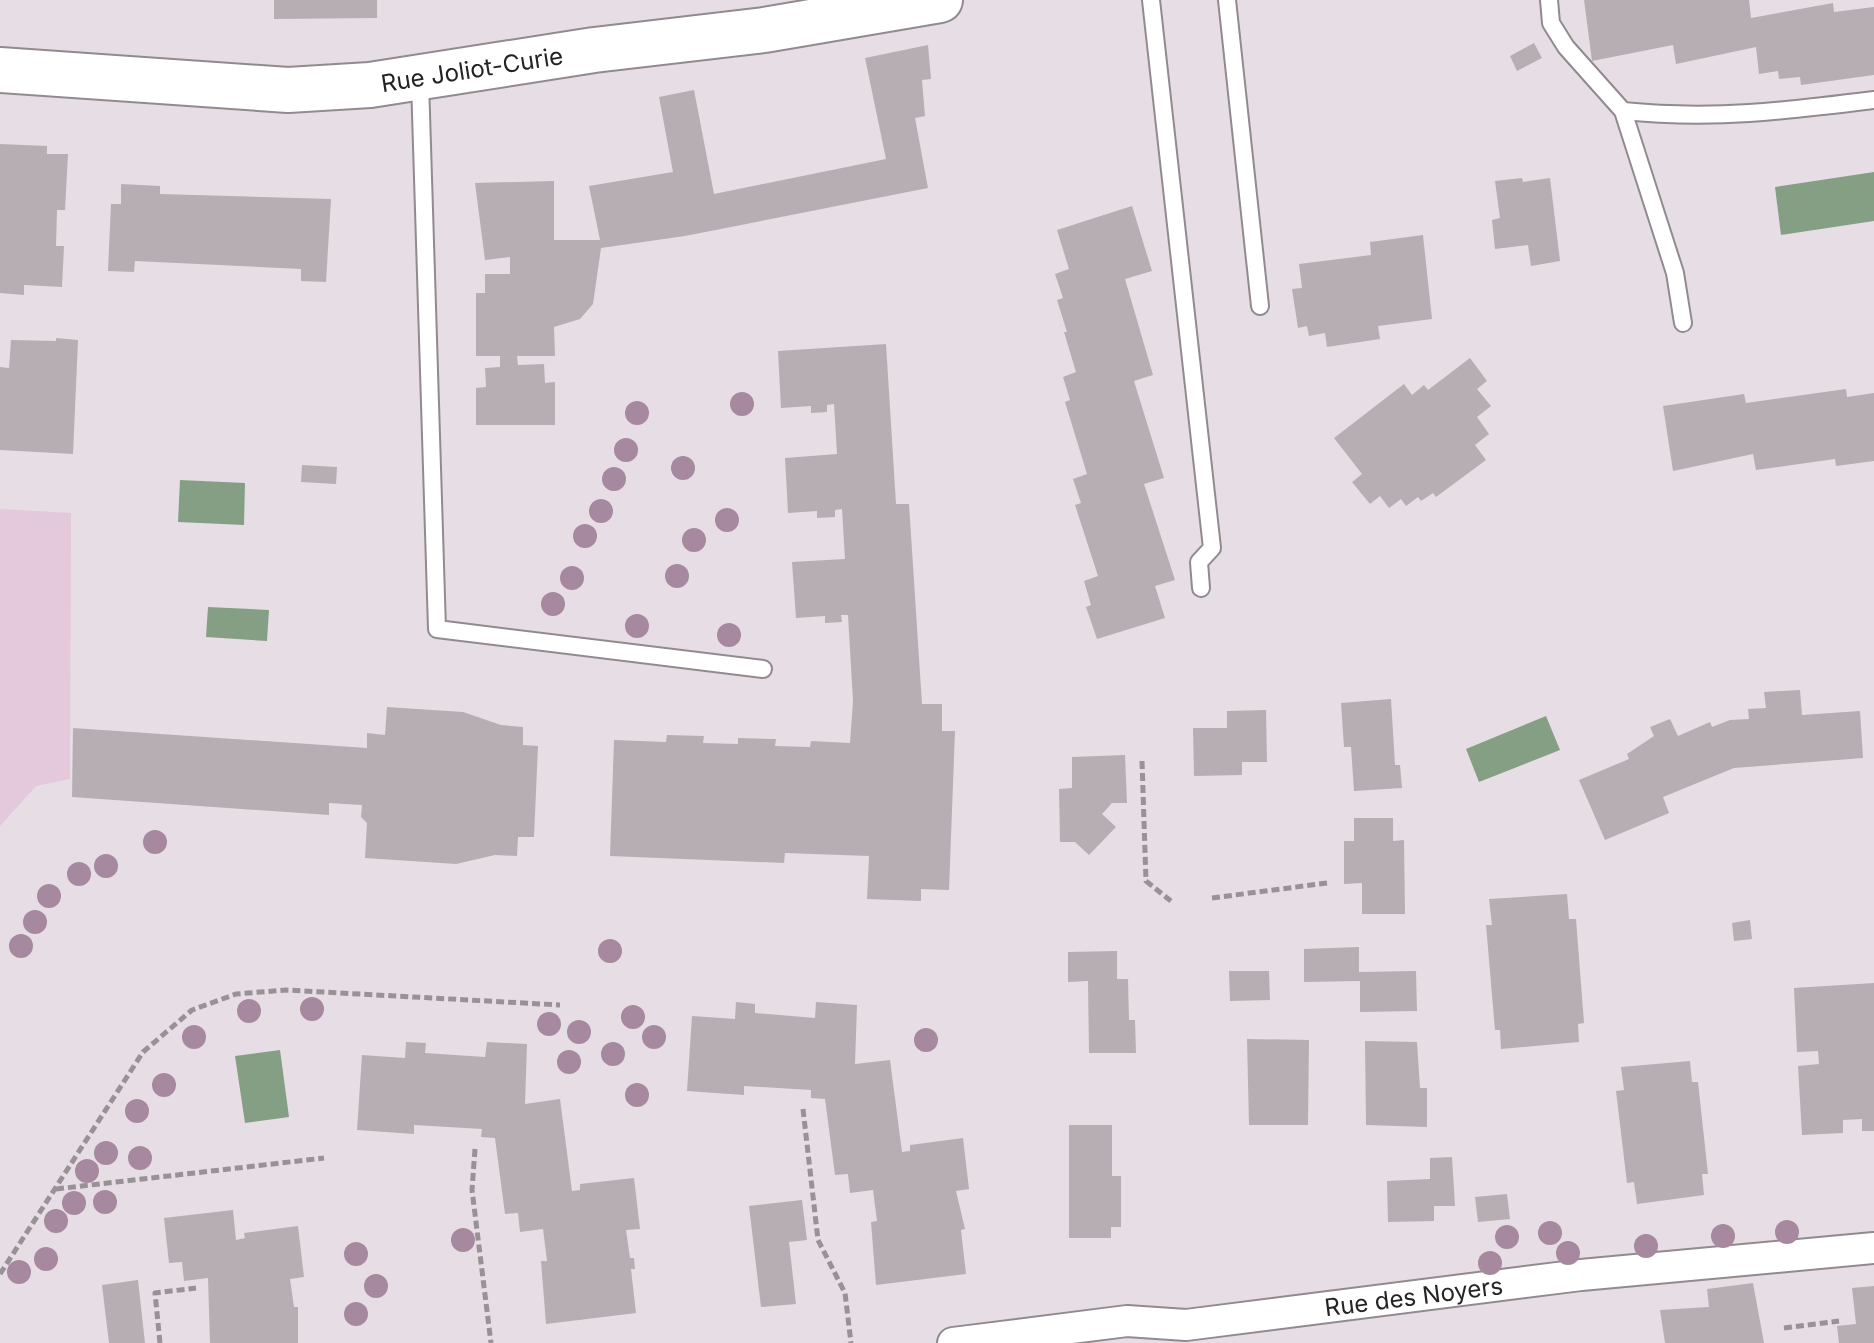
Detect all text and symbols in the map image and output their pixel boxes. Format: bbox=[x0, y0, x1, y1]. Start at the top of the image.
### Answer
street label: Rue Joliot-Curie bbox=[379, 41, 565, 98]
street label: Rue des Noyers bbox=[1323, 1271, 1504, 1322]

